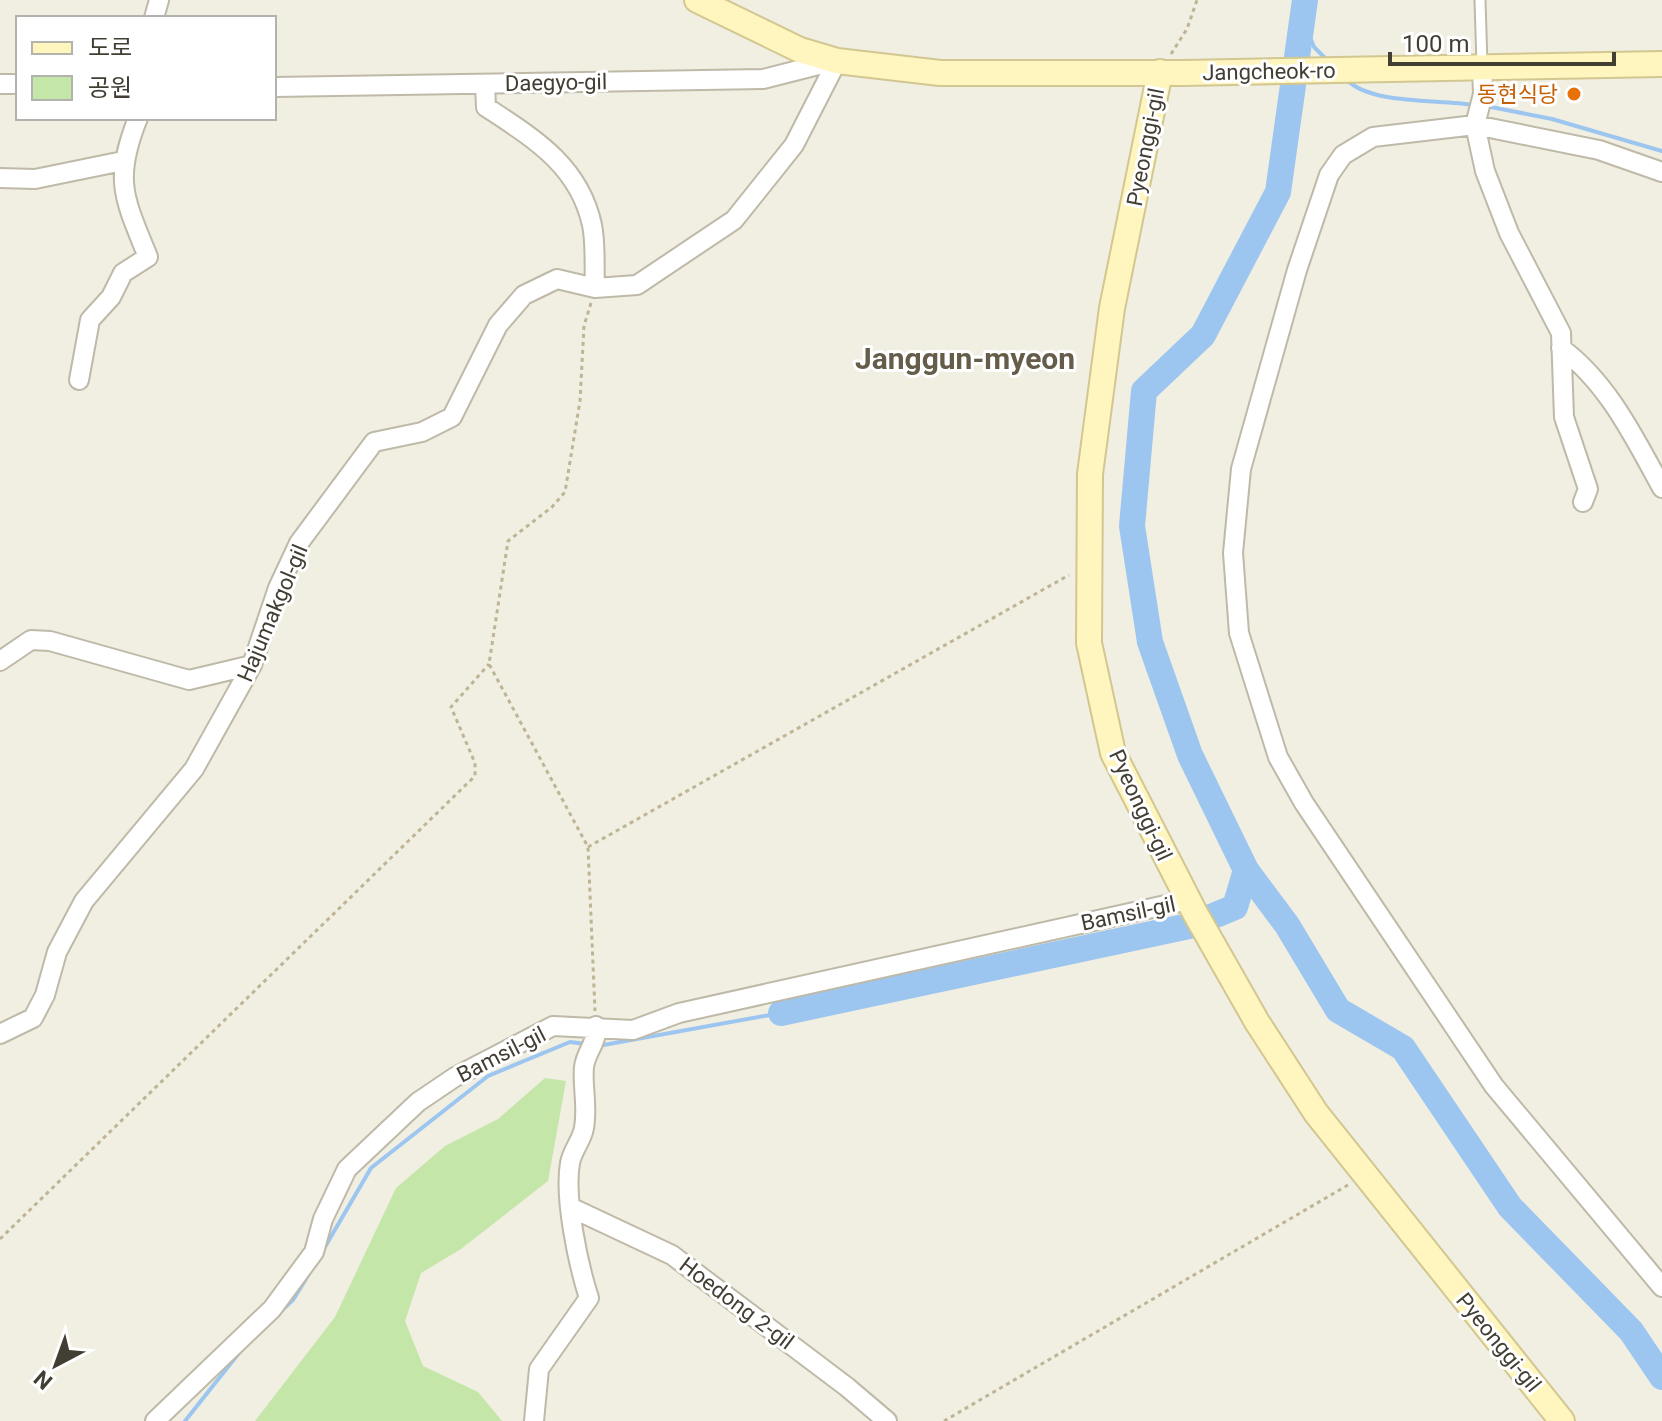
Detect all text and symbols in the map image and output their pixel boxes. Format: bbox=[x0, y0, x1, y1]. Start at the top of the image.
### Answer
legend bbox=[16, 16, 276, 120]
scale bar bbox=[1390, 16, 1614, 66]
text: 100 m bbox=[1402, 30, 1469, 58]
text: 도로 bbox=[88, 34, 132, 62]
street label: Jangcheok-ro bbox=[1202, 58, 1336, 85]
street label: Daegyo-gil bbox=[505, 69, 607, 96]
text: 공원 bbox=[88, 74, 132, 102]
place label: 동현식당 bbox=[1477, 82, 1558, 107]
marker: 동현식당 bbox=[1565, 85, 1583, 103]
street label: Pyeonggi-gil bbox=[1122, 86, 1169, 208]
district label: Janggun-myeon bbox=[855, 341, 1075, 376]
street label: Hajumakgol-gil bbox=[232, 541, 313, 686]
street label: Pyeonggi-gil bbox=[1104, 746, 1177, 865]
street label: Bamsil-gil bbox=[1078, 891, 1178, 936]
street label: Bamsil-gil bbox=[453, 1021, 550, 1087]
street label: Hoedong 2-gil bbox=[675, 1252, 799, 1354]
street label: Pyeonggi-gil bbox=[1451, 1288, 1546, 1397]
north arrow bbox=[16, 1325, 96, 1405]
text: N bbox=[29, 1365, 57, 1394]

